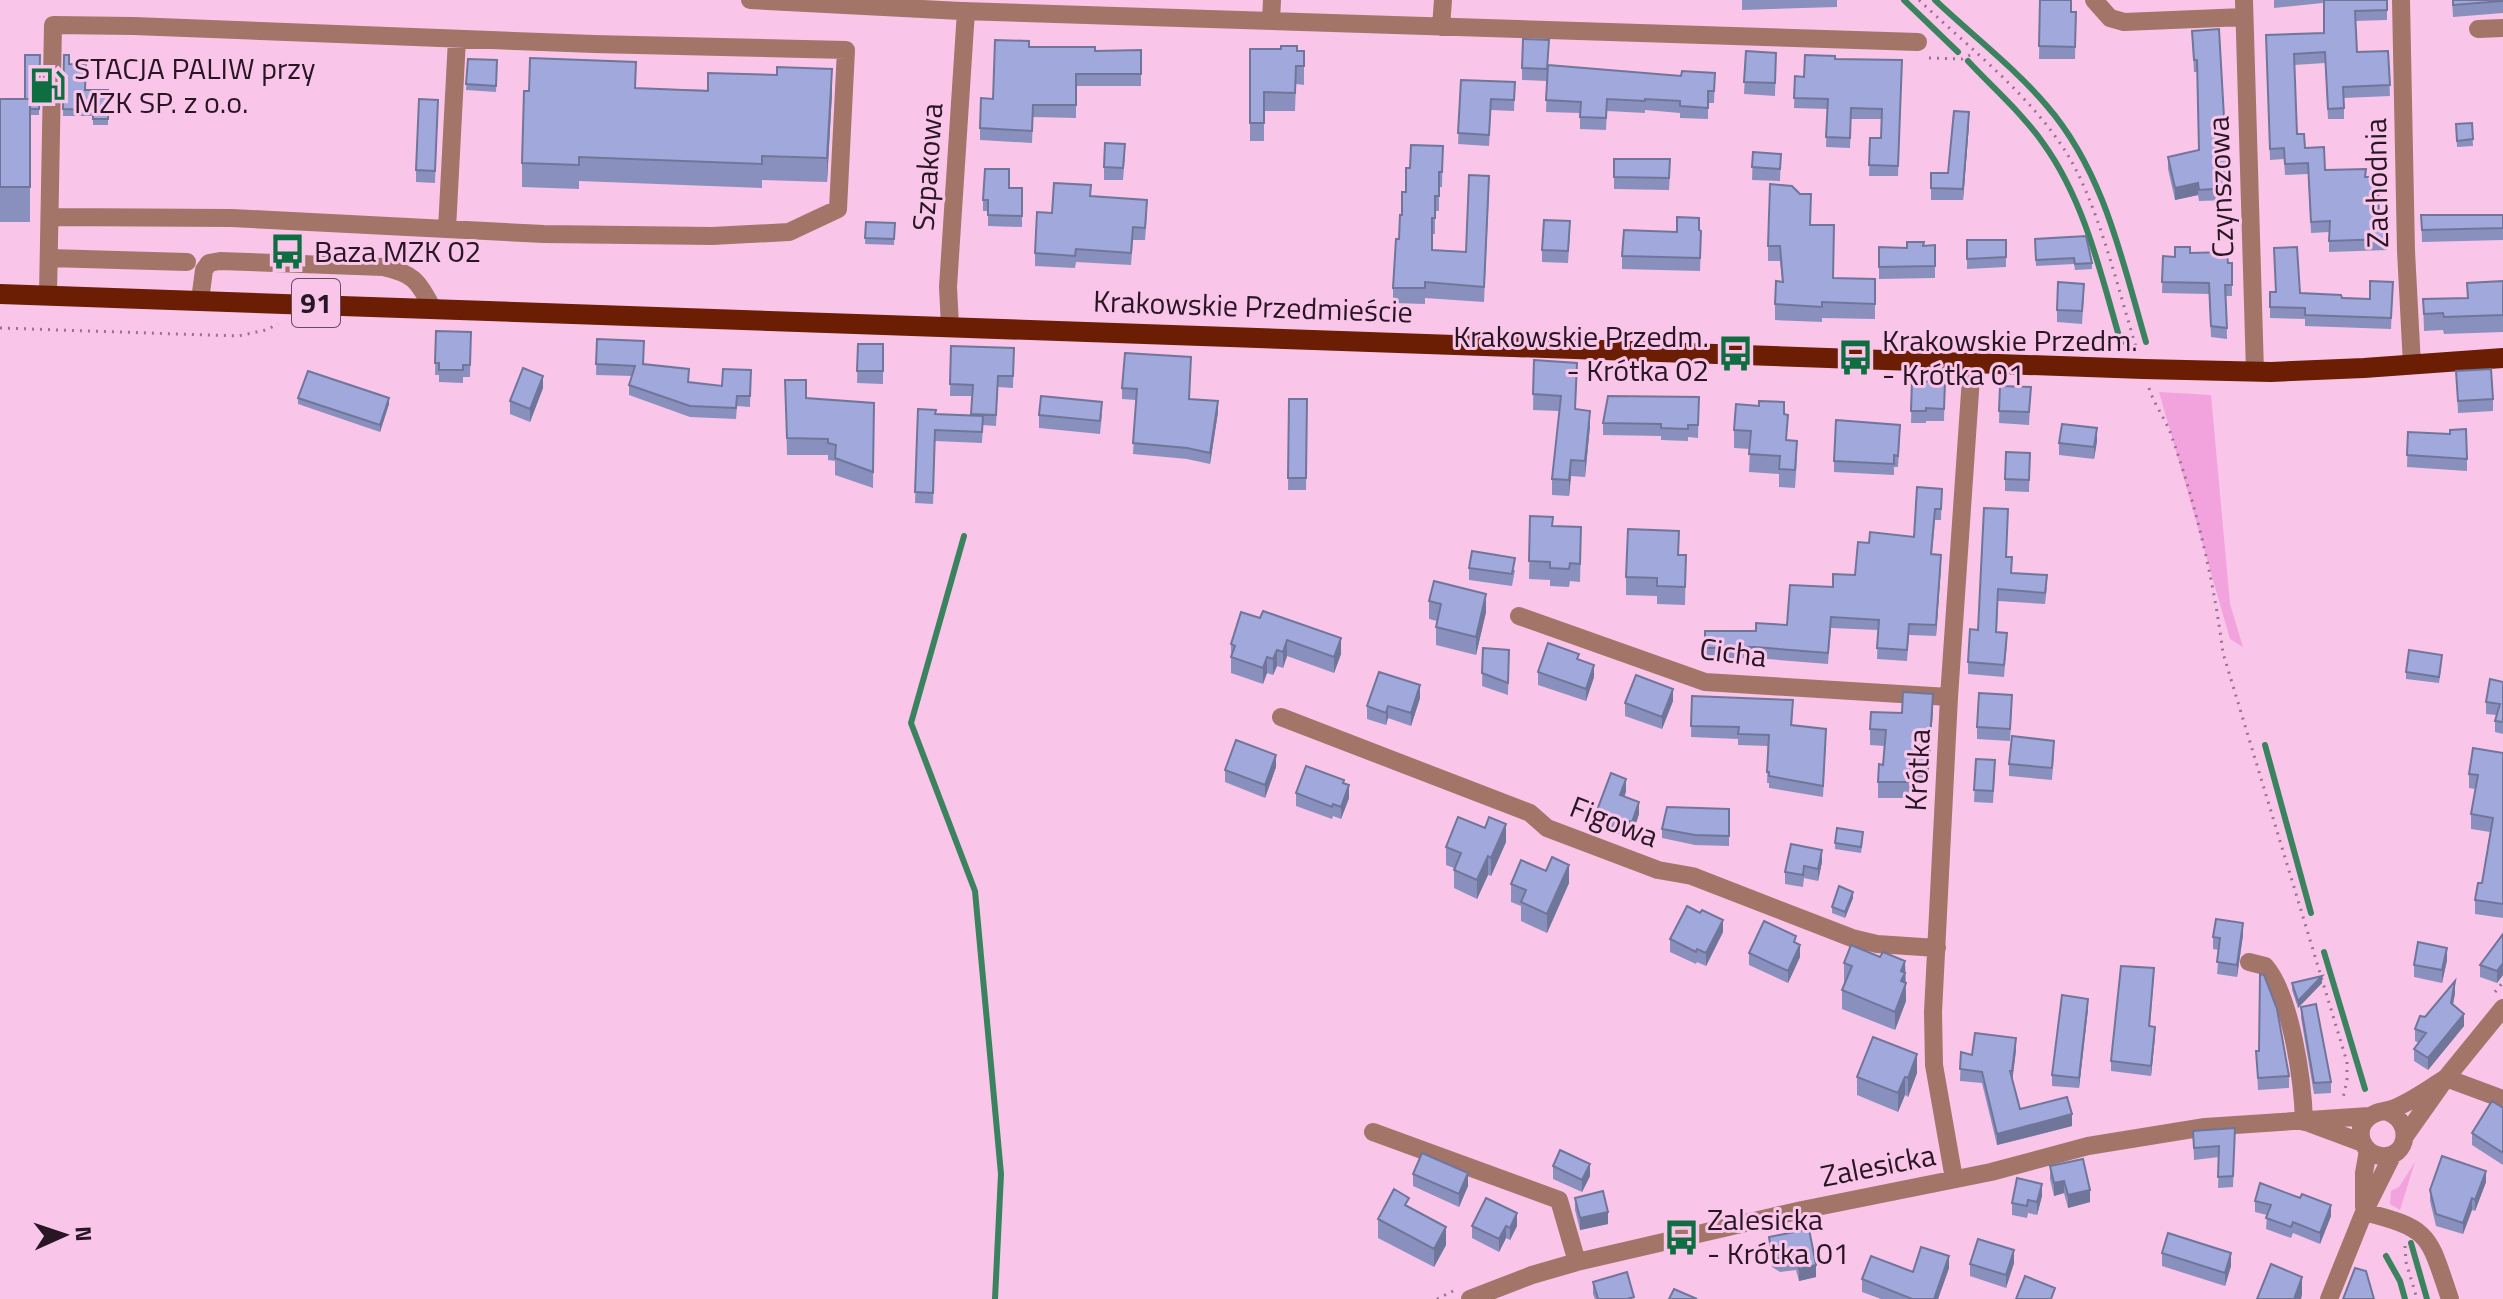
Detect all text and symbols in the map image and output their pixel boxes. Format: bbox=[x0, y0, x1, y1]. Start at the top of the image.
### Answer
place label: STACJA PALIW przy MZK SP. z o.o. bbox=[74, 45, 316, 125]
fuel station icon: STACJA PALIW przy MZK SP. z o.o. bbox=[29, 67, 67, 105]
street label: Szpakowa bbox=[900, 101, 954, 232]
street label: Czynszowa bbox=[2195, 116, 2245, 259]
street label: Zachodnia bbox=[2352, 118, 2400, 248]
place label: Baza MZK 02 bbox=[314, 228, 481, 274]
bus stop icon: Baza MZK 02 bbox=[269, 233, 307, 271]
street label: Krakowskie Przedmieście bbox=[1092, 277, 1414, 335]
road number: 91 bbox=[292, 279, 340, 327]
place label: Krakowskie Przedm. - Krótka 02 bbox=[1453, 313, 1709, 393]
place label: Krakowskie Przedm. - Krótka 01 bbox=[1882, 317, 2138, 397]
bus stop icon: Krakowskie Przedm. - Krótka 02 bbox=[1716, 335, 1754, 373]
bus stop icon: Krakowskie Przedm. - Krótka 01 bbox=[1837, 339, 1875, 377]
street label: Cicha bbox=[1697, 625, 1769, 679]
street label: Krótka bbox=[1892, 727, 1942, 812]
street label: Figowa bbox=[1564, 783, 1665, 859]
street label: Zalesicka bbox=[1816, 1131, 1939, 1199]
north arrow bbox=[24, 1195, 104, 1275]
place label: Zalesicka - Krótka 01 bbox=[1707, 1196, 1850, 1276]
bus stop icon: Zalesicka - Krótka 01 bbox=[1662, 1218, 1700, 1256]
text: N bbox=[67, 1225, 101, 1242]

